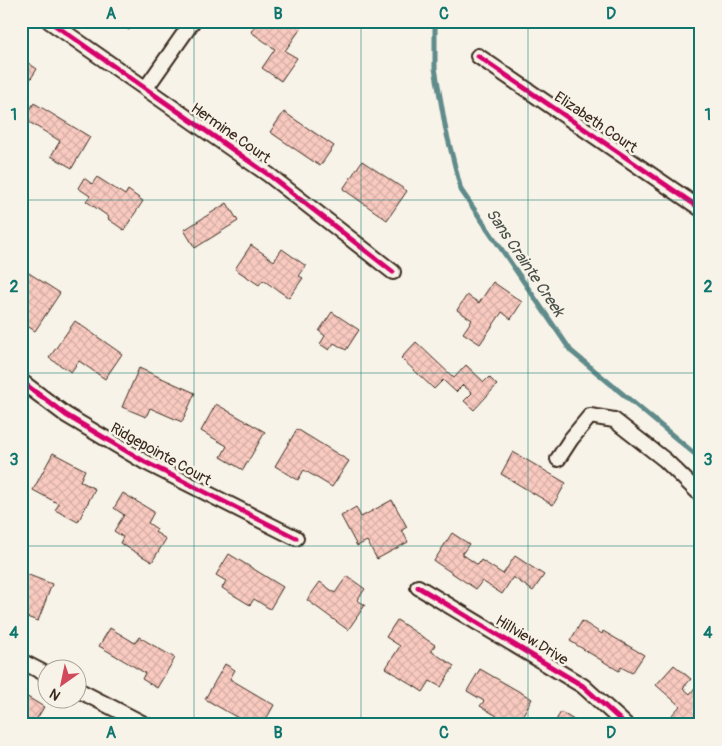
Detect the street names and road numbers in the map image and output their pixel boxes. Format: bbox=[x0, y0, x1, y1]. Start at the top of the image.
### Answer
street label: Elizabeth Court bbox=[551, 88, 642, 158]
street label: Hermine Court bbox=[187, 99, 275, 168]
street label: Ridgepointe Court bbox=[107, 419, 215, 490]
street label: Hillview Drive bbox=[492, 611, 572, 670]

